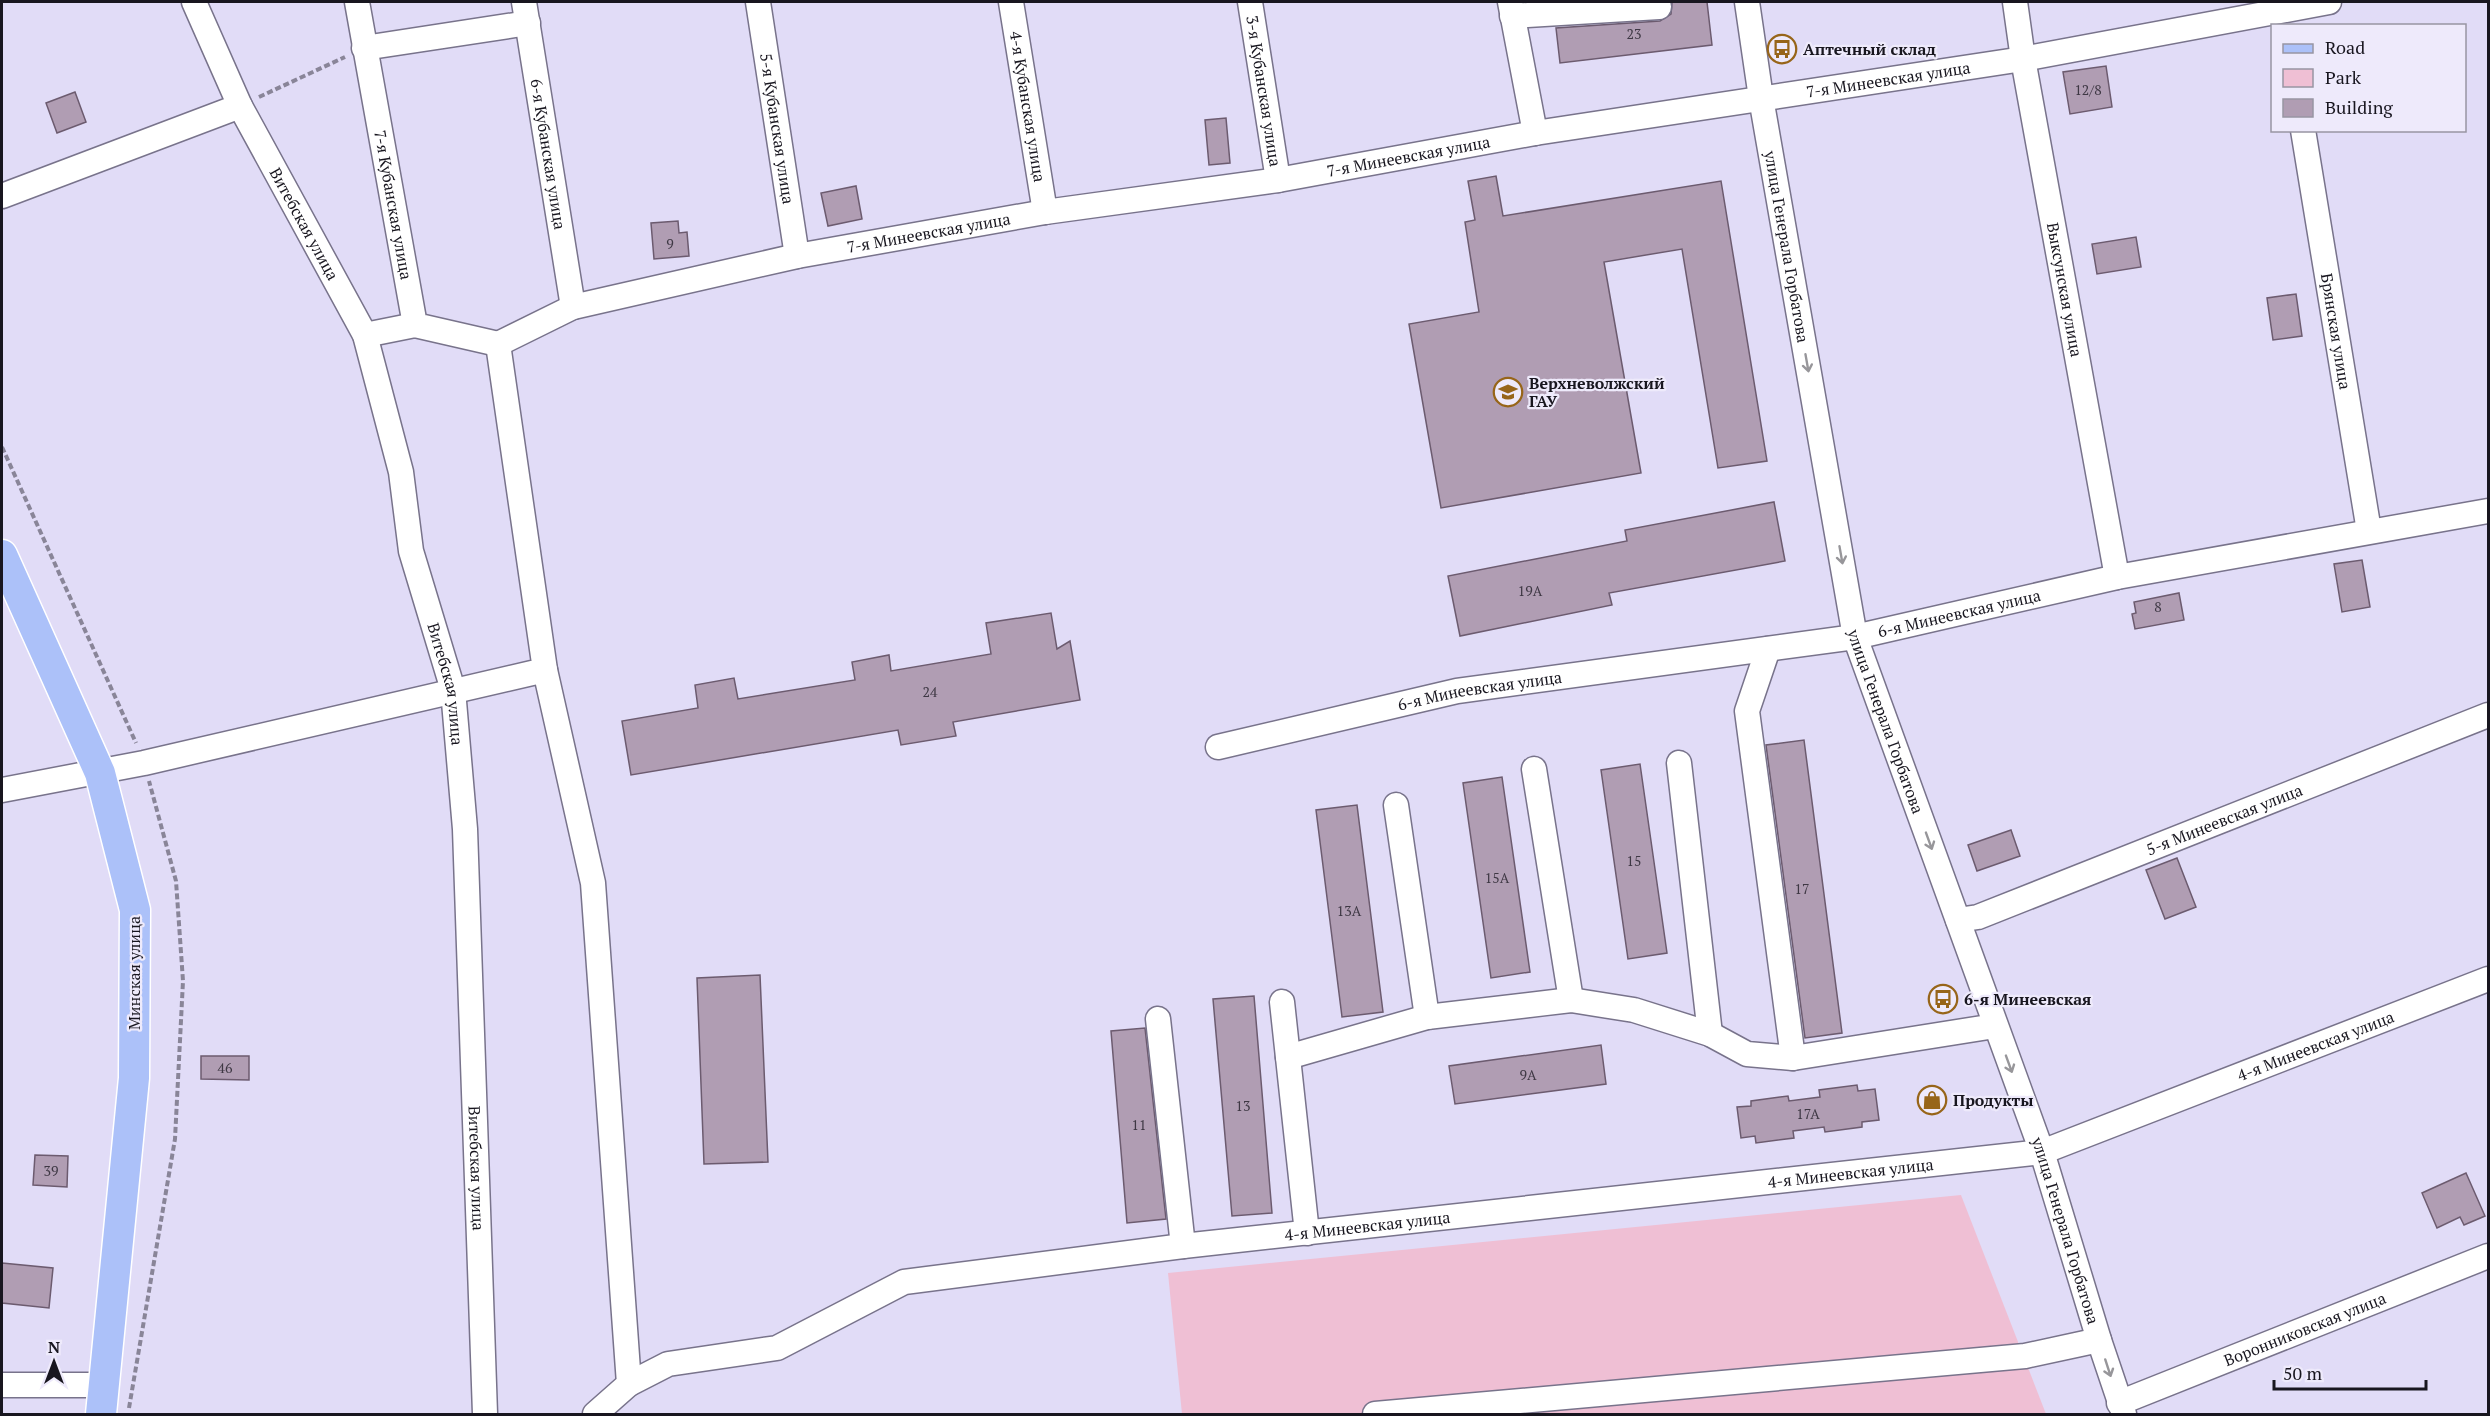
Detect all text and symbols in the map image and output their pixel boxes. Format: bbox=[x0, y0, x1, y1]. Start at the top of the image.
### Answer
street label: 3-я Кубанская улица bbox=[1241, 14, 1287, 168]
house number: 23 bbox=[1627, 24, 1641, 43]
legend bbox=[2271, 24, 2466, 132]
street label: 4-я Кубанская улица bbox=[1005, 30, 1051, 184]
bus stop icon: Аптечный склад bbox=[1766, 33, 1798, 65]
text: Road bbox=[2325, 35, 2365, 59]
place label: Аптечный склад bbox=[1803, 38, 1936, 60]
street label: 5-я Кубанская улица bbox=[755, 51, 800, 206]
street label: 7-я Минеевская улица bbox=[1805, 56, 1972, 103]
text: Park bbox=[2325, 65, 2362, 89]
street label: 6-я Кубанская улица bbox=[525, 77, 571, 231]
house number: 12/8 bbox=[2074, 80, 2102, 99]
text: Building bbox=[2325, 95, 2393, 119]
street label: 7-я Кубанская улица bbox=[369, 128, 418, 281]
street label: 7-я Минеевская улица bbox=[1325, 130, 1492, 182]
street label: улица Генерала Горбатова bbox=[1759, 148, 1814, 344]
street label: Витебская улица bbox=[265, 164, 344, 284]
street label: 7-я Минеевская улица bbox=[845, 207, 1012, 258]
street label: Выксунская улица bbox=[2042, 221, 2088, 359]
house number: 9 bbox=[666, 234, 674, 253]
street label: Брянская улица bbox=[2316, 272, 2357, 391]
one-way arrow bbox=[1802, 352, 1813, 372]
place label: Верхневолжский ГАУ bbox=[1529, 372, 1665, 412]
school or university icon: Верхневолжский ГАУ bbox=[1492, 376, 1524, 408]
one-way arrow bbox=[1836, 544, 1847, 564]
house number: 19А bbox=[1518, 581, 1543, 600]
street label: 6-я Минеевская улица bbox=[1876, 584, 2043, 642]
house number: 8 bbox=[2154, 597, 2162, 616]
street label: Витебская улица bbox=[422, 620, 469, 746]
street label: улица Генерала Горбатова bbox=[1843, 627, 1929, 817]
street label: 6-я Минеевская улица bbox=[1395, 666, 1563, 716]
house number: 24 bbox=[923, 682, 938, 701]
street label: 5-я Минеевская улица bbox=[2143, 779, 2306, 860]
one-way arrow bbox=[1924, 831, 1935, 849]
house number: 15 bbox=[1627, 851, 1641, 870]
house number: 15А bbox=[1485, 868, 1510, 887]
house number: 17 bbox=[1795, 879, 1809, 898]
house number: 13А bbox=[1337, 901, 1362, 920]
street label: Минская улица bbox=[123, 916, 145, 1030]
bus stop icon: 6-я Минеевская bbox=[1927, 983, 1959, 1015]
place label: 6-я Минеевская bbox=[1964, 988, 2091, 1010]
street label: 4-я Минеевская улица bbox=[2234, 1006, 2397, 1086]
one-way arrow bbox=[2005, 1054, 2016, 1072]
house number: 46 bbox=[218, 1058, 233, 1077]
house number: 9А bbox=[1519, 1065, 1537, 1084]
shop icon: Продукты bbox=[1916, 1084, 1948, 1116]
place label: Продукты bbox=[1953, 1089, 2034, 1111]
house number: 13 bbox=[1236, 1096, 1250, 1115]
house number: 17А bbox=[1796, 1104, 1820, 1123]
street label: Витебская улица bbox=[463, 1105, 490, 1231]
house number: 11 bbox=[1132, 1115, 1146, 1134]
street label: улица Генерала Горбатова bbox=[2026, 1133, 2105, 1327]
street label: 4-я Минеевская улица bbox=[1767, 1153, 1935, 1193]
house number: 39 bbox=[44, 1161, 58, 1180]
street label: 4-я Минеевская улица bbox=[1284, 1206, 1451, 1246]
street label: Воронниковская улица bbox=[2221, 1287, 2389, 1371]
north arrow bbox=[24, 1332, 84, 1392]
text: N bbox=[48, 1336, 60, 1358]
scale bar bbox=[2274, 1353, 2426, 1391]
one-way arrow bbox=[2103, 1358, 2114, 1377]
text: 50 m bbox=[2283, 1361, 2323, 1385]

